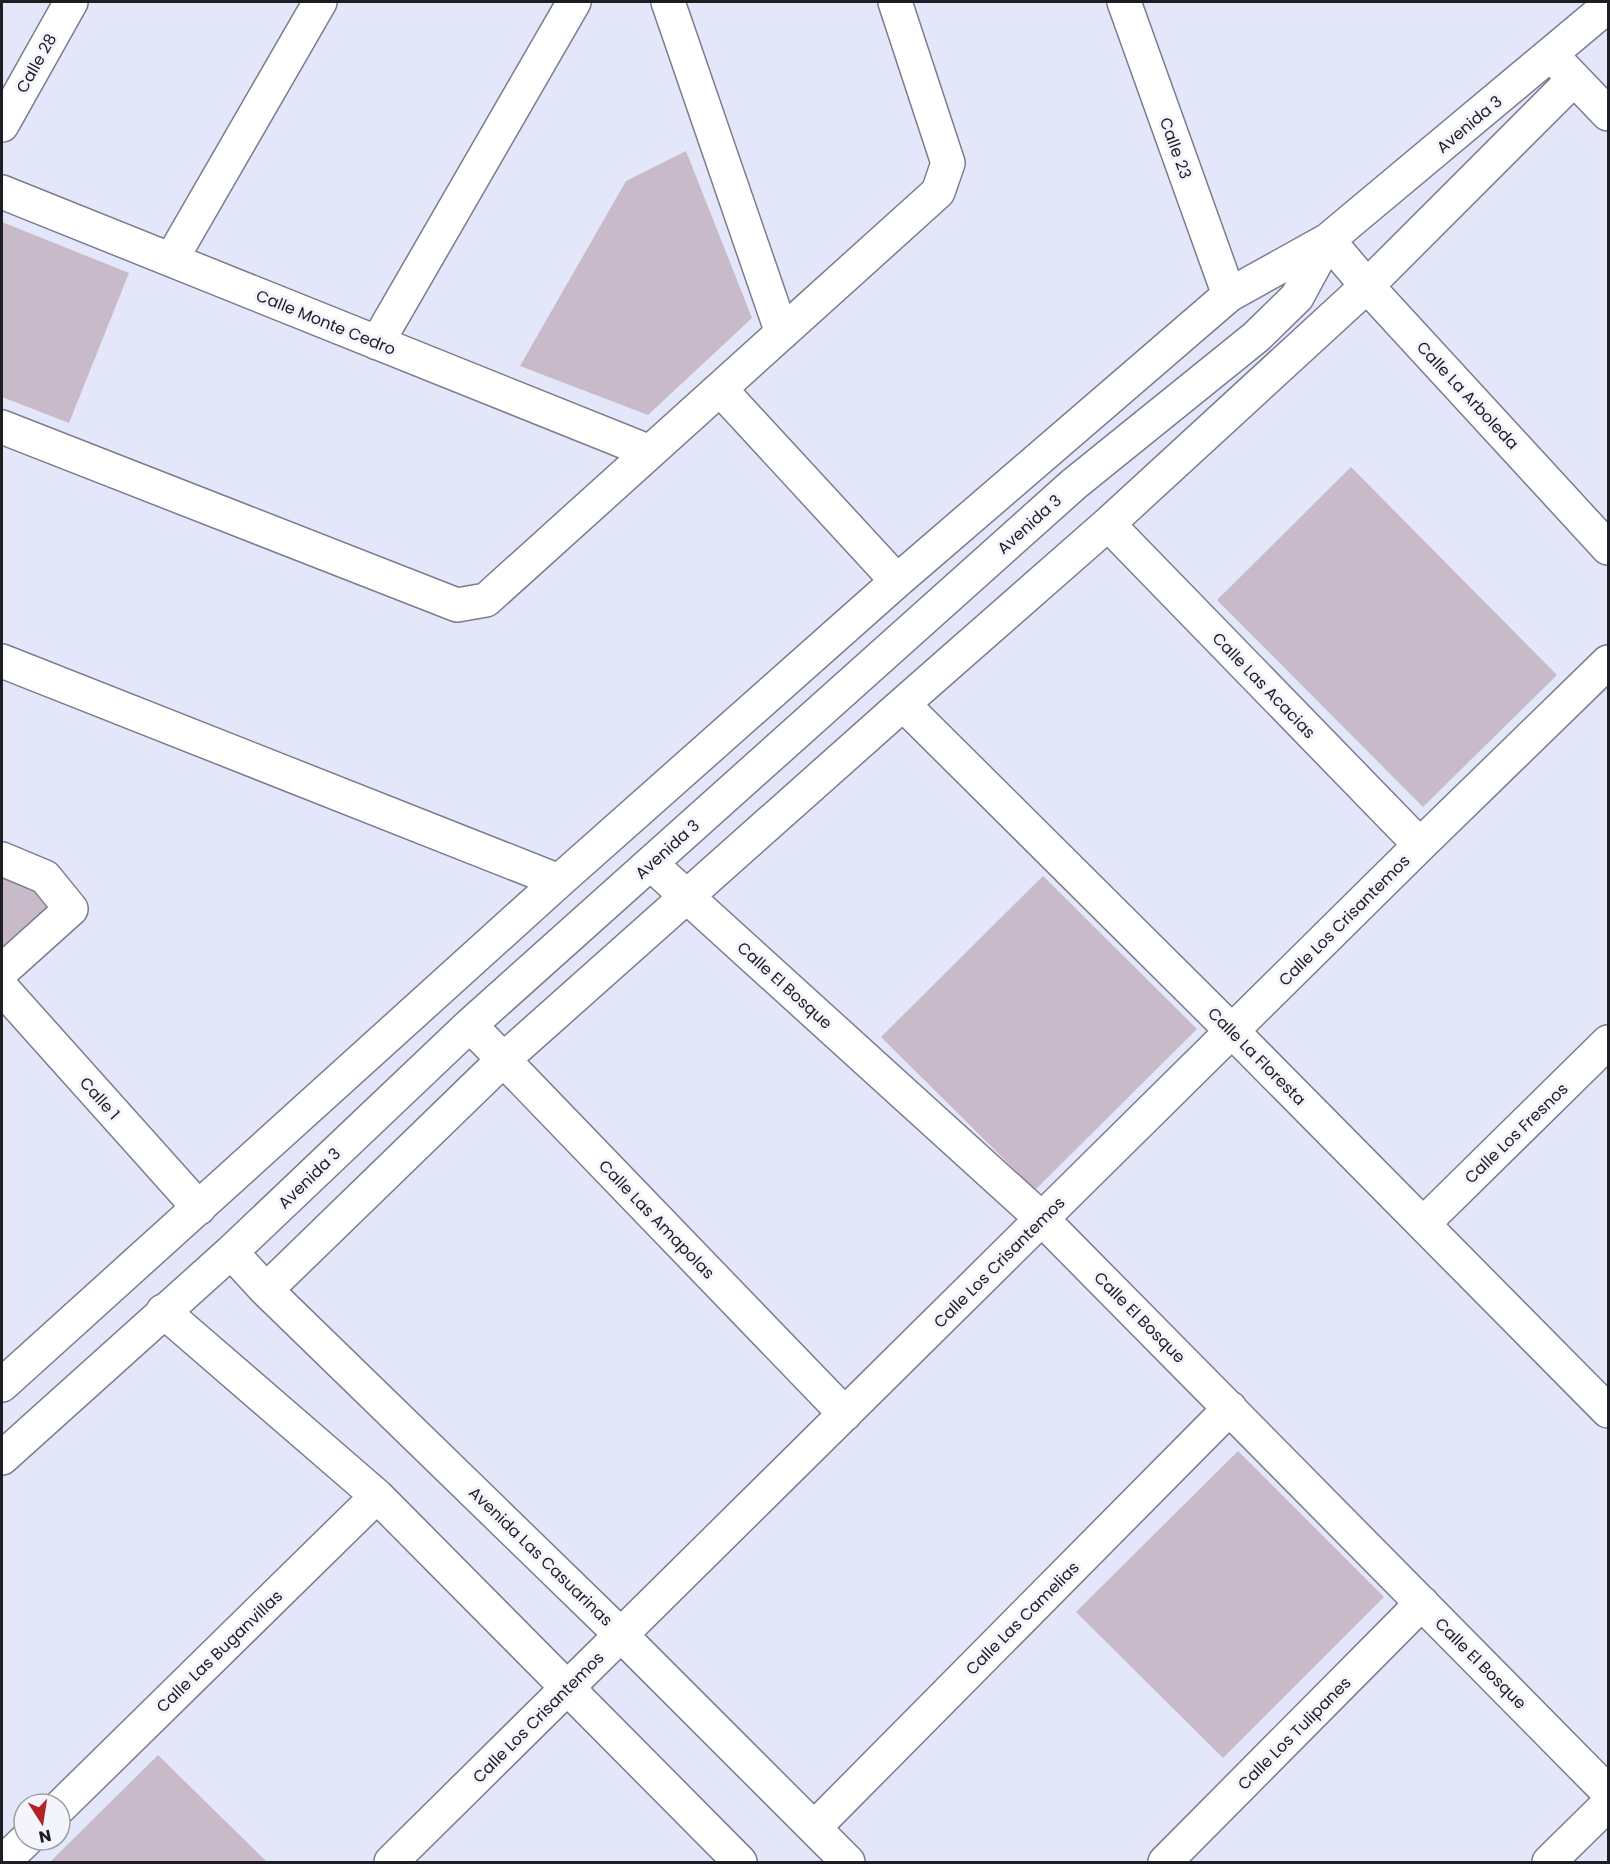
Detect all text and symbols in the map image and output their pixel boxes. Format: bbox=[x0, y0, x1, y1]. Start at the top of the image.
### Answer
street label: Calle 28 bbox=[11, 29, 62, 97]
street label: Avenida 3 bbox=[1432, 90, 1507, 159]
street label: Calle 23 bbox=[1154, 114, 1197, 182]
street label: Calle Monte Cedro bbox=[253, 284, 399, 361]
street label: Calle La Arboleda bbox=[1411, 336, 1524, 455]
street label: Avenida 3 bbox=[992, 489, 1066, 559]
street label: Calle Las Acacias bbox=[1207, 627, 1320, 744]
street label: Avenida 3 bbox=[630, 814, 704, 884]
street label: Calle Los Crisantemos bbox=[1273, 849, 1415, 991]
street label: Calle El Bosque bbox=[732, 936, 837, 1034]
street label: Calle La Floresta bbox=[1202, 1002, 1311, 1111]
street label: Calle 1 bbox=[74, 1072, 125, 1125]
street label: Calle Los Fresnos bbox=[1459, 1078, 1573, 1189]
street label: Avenida 3 bbox=[273, 1143, 346, 1214]
street label: Calle Las Amapolas bbox=[594, 1155, 720, 1284]
street label: Calle Los Crisantemos bbox=[928, 1191, 1070, 1333]
street label: Calle El Bosque bbox=[1089, 1266, 1191, 1368]
street label: Avenida Las Casuarinas bbox=[464, 1481, 618, 1631]
street label: Calle Las Camelias bbox=[960, 1556, 1084, 1680]
street label: Calle Las Buganvillas bbox=[151, 1585, 288, 1718]
street label: Calle El Bosque bbox=[1430, 1612, 1532, 1714]
street label: Calle Los Crisantemos bbox=[467, 1646, 609, 1788]
street label: Calle Los Tulipanes bbox=[1233, 1672, 1356, 1795]
north arrow bbox=[12, 1792, 72, 1852]
text: N bbox=[37, 1824, 53, 1849]

